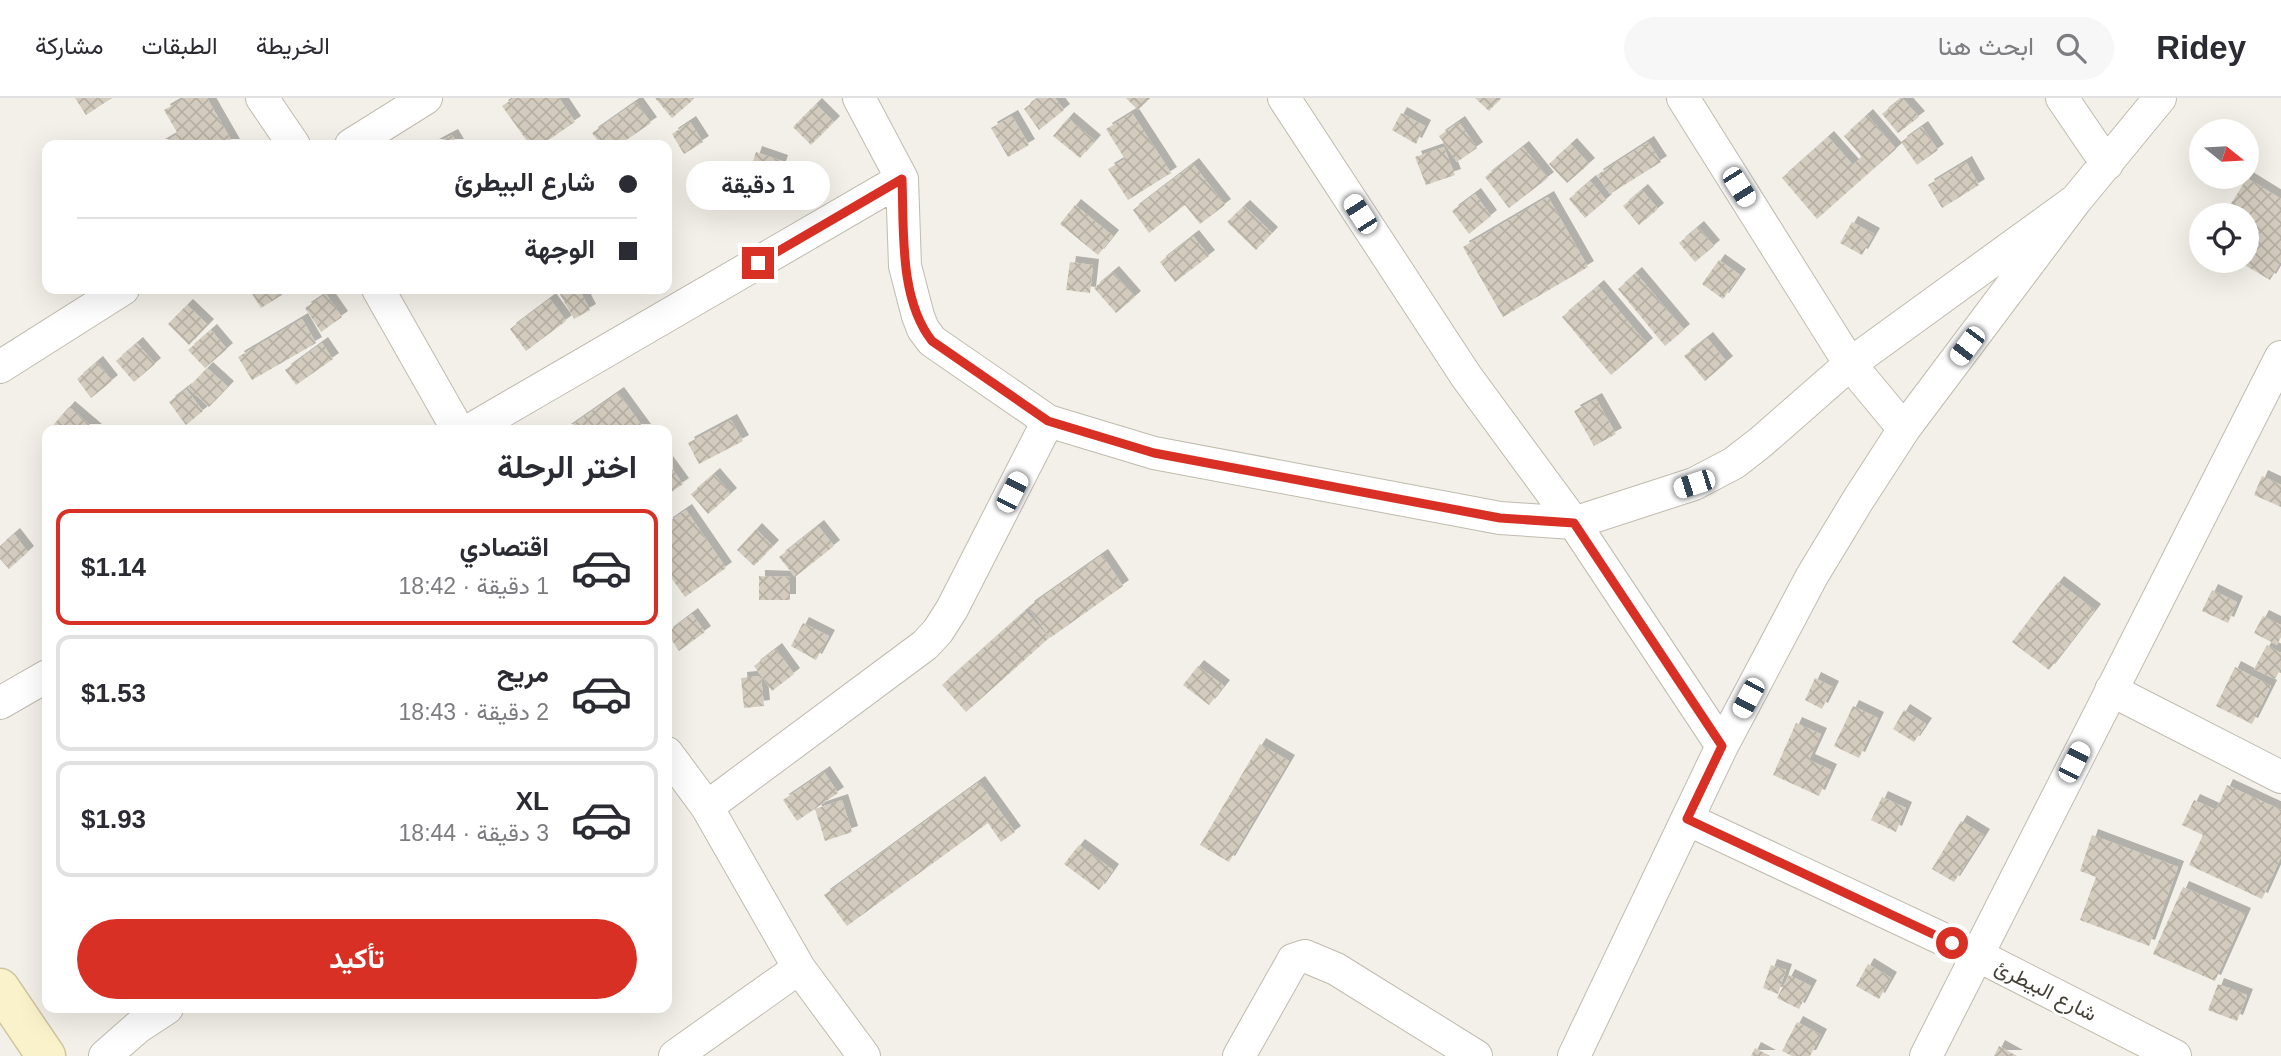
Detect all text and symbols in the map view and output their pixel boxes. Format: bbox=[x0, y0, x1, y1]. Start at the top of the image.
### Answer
search box bbox=[1624, 17, 2114, 80]
icon: search bbox=[2052, 29, 2090, 67]
text: Ridey bbox=[2156, 29, 2246, 66]
text: ابحث هنا bbox=[1938, 31, 2034, 61]
text: مشاركة bbox=[35, 32, 103, 59]
text: الطبقات bbox=[141, 32, 218, 59]
text: الخريطة bbox=[256, 32, 330, 59]
north arrow bbox=[2189, 119, 2259, 189]
map controls bbox=[2189, 119, 2259, 273]
callout: 1 دقيقة bbox=[686, 162, 830, 211]
car bbox=[1719, 164, 1760, 210]
text: شارع البيطرئ bbox=[454, 167, 595, 197]
text: 1 دقيقة bbox=[721, 172, 795, 198]
car bbox=[1340, 191, 1381, 237]
button: locate bbox=[2189, 203, 2259, 273]
text: الوجهة bbox=[524, 234, 595, 264]
route end bbox=[742, 247, 774, 279]
car bbox=[1946, 323, 1989, 369]
text: اختر الرحلة bbox=[497, 449, 637, 485]
car bbox=[1671, 468, 1718, 500]
car bbox=[994, 469, 1031, 515]
text: اقتصادي bbox=[460, 532, 549, 562]
icon: car bbox=[570, 536, 633, 599]
text: $1.14 bbox=[81, 552, 146, 582]
text: 1 دقيقة · 18:42 bbox=[399, 573, 549, 599]
text: مريح bbox=[497, 658, 549, 688]
icon: car bbox=[570, 662, 633, 725]
car bbox=[1729, 675, 1768, 721]
text: $1.53 bbox=[81, 678, 146, 708]
text: 2 دقيقة · 18:43 bbox=[399, 699, 549, 725]
car bbox=[2056, 739, 2093, 785]
text: XL bbox=[516, 786, 549, 816]
icon: car bbox=[570, 788, 633, 851]
text: $1.93 bbox=[81, 804, 146, 834]
text: 3 دقيقة · 18:44 bbox=[399, 820, 549, 846]
button: تأكيد bbox=[77, 919, 637, 999]
route start bbox=[1936, 927, 1968, 959]
street label: شارع البيطرئ bbox=[1990, 955, 2101, 1028]

